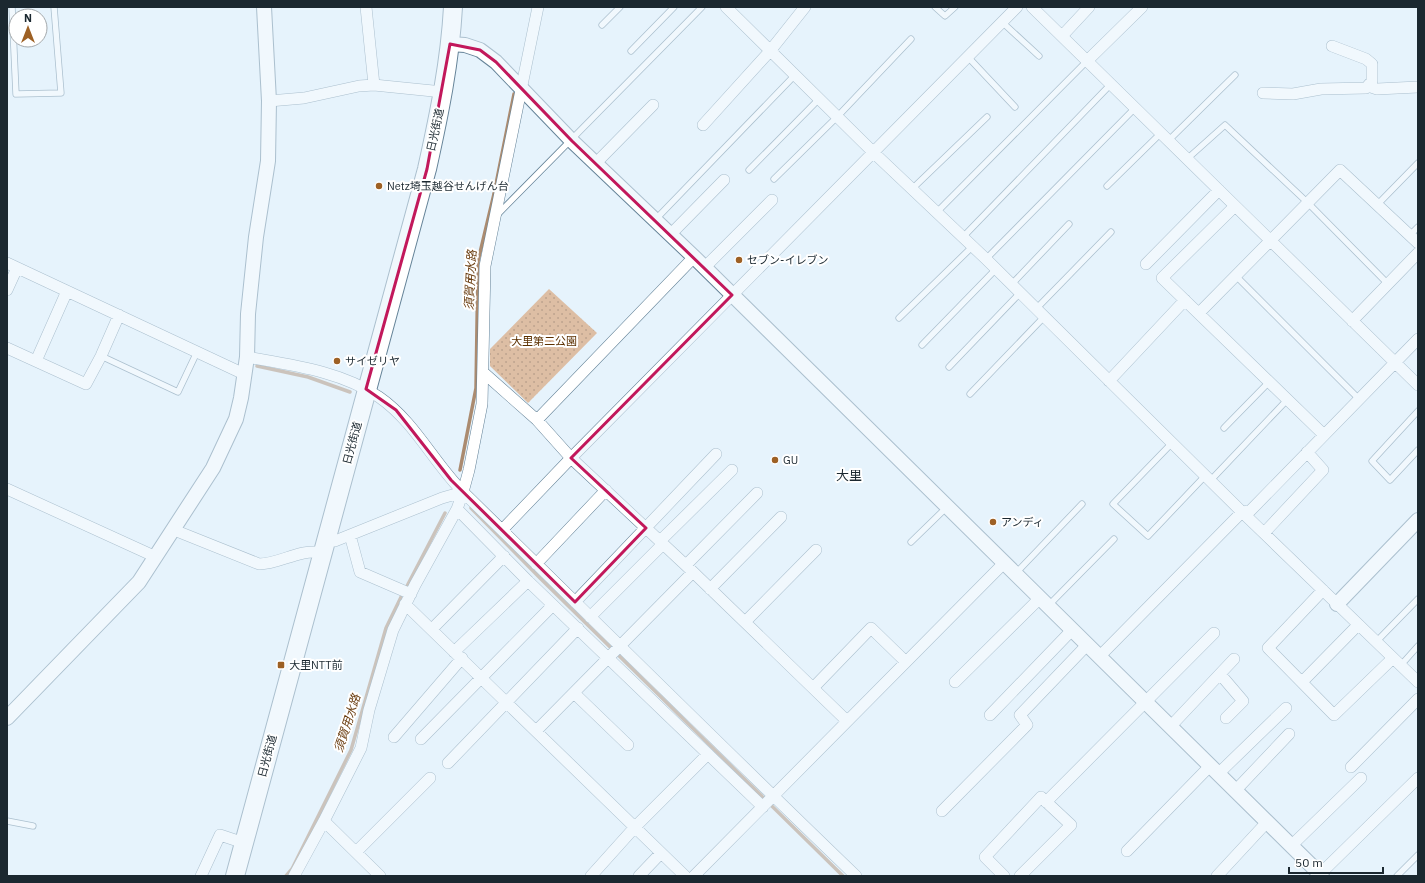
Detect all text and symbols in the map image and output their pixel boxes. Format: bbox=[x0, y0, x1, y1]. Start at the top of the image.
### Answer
north arrow bbox=[8, 8, 48, 48]
text: N bbox=[24, 11, 32, 25]
street label: 日光街道 bbox=[424, 107, 446, 153]
place label: Netz埼玉越谷せんげん台 bbox=[387, 179, 509, 193]
marker: Netz埼玉越谷せんげん台 bbox=[374, 181, 384, 191]
water label: 須賀用水路 bbox=[461, 249, 479, 310]
place label: セブン-イレブン bbox=[747, 253, 828, 267]
marker: セブン-イレブン bbox=[734, 255, 744, 265]
park label: 大里第二公園 bbox=[511, 334, 577, 348]
place label: サイゼリヤ bbox=[345, 354, 400, 368]
marker: サイゼリヤ bbox=[332, 356, 342, 366]
street label: 日光街道 bbox=[340, 420, 364, 466]
place label: GU bbox=[783, 453, 798, 467]
marker: GU bbox=[770, 455, 780, 465]
district label: 大里 bbox=[836, 467, 862, 484]
place label: アンディ bbox=[1001, 515, 1044, 529]
marker: アンディ bbox=[988, 517, 998, 527]
place label: 大里NTT前 bbox=[289, 658, 343, 672]
marker: 大里NTT前 bbox=[276, 660, 286, 670]
water label: 須賀用水路 bbox=[331, 691, 364, 754]
street label: 日光街道 bbox=[255, 733, 279, 779]
scale bar bbox=[1289, 849, 1383, 875]
text: 50 m bbox=[1295, 855, 1323, 870]

